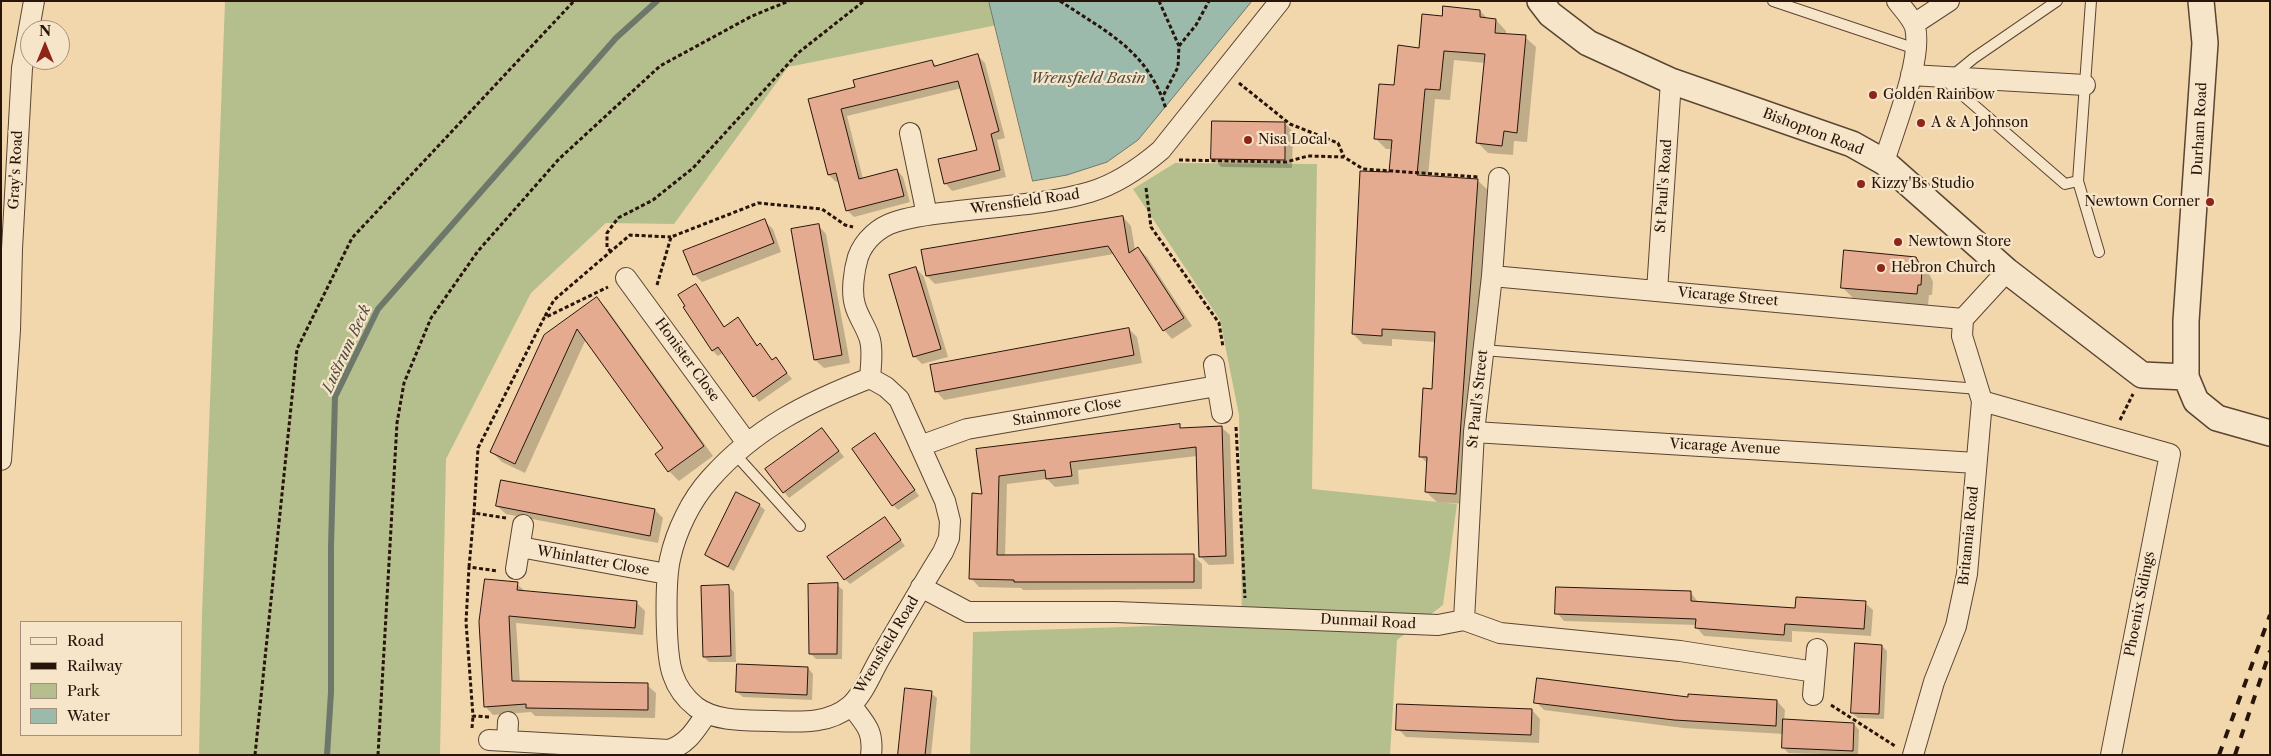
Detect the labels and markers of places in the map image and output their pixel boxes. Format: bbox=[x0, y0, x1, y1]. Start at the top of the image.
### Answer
place label: Golden Rainbow bbox=[1883, 87, 1995, 103]
marker: Golden Rainbow bbox=[1867, 89, 1879, 101]
place label: A & A Johnson bbox=[1931, 115, 2029, 131]
marker: A & A Johnson bbox=[1915, 117, 1927, 129]
place label: Nisa Local bbox=[1258, 132, 1328, 148]
marker: Nisa Local bbox=[1242, 134, 1254, 146]
place label: Kizzy'Bs Studio bbox=[1871, 176, 1974, 192]
marker: Kizzy'Bs Studio bbox=[1855, 178, 1867, 190]
place label: Newtown Corner bbox=[2085, 194, 2200, 210]
marker: Newtown Corner bbox=[2204, 196, 2216, 208]
place label: Newtown Store bbox=[1908, 234, 2011, 250]
marker: Newtown Store bbox=[1892, 236, 1904, 248]
place label: Hebron Church bbox=[1891, 260, 1996, 276]
marker: Hebron Church bbox=[1875, 262, 1887, 274]

